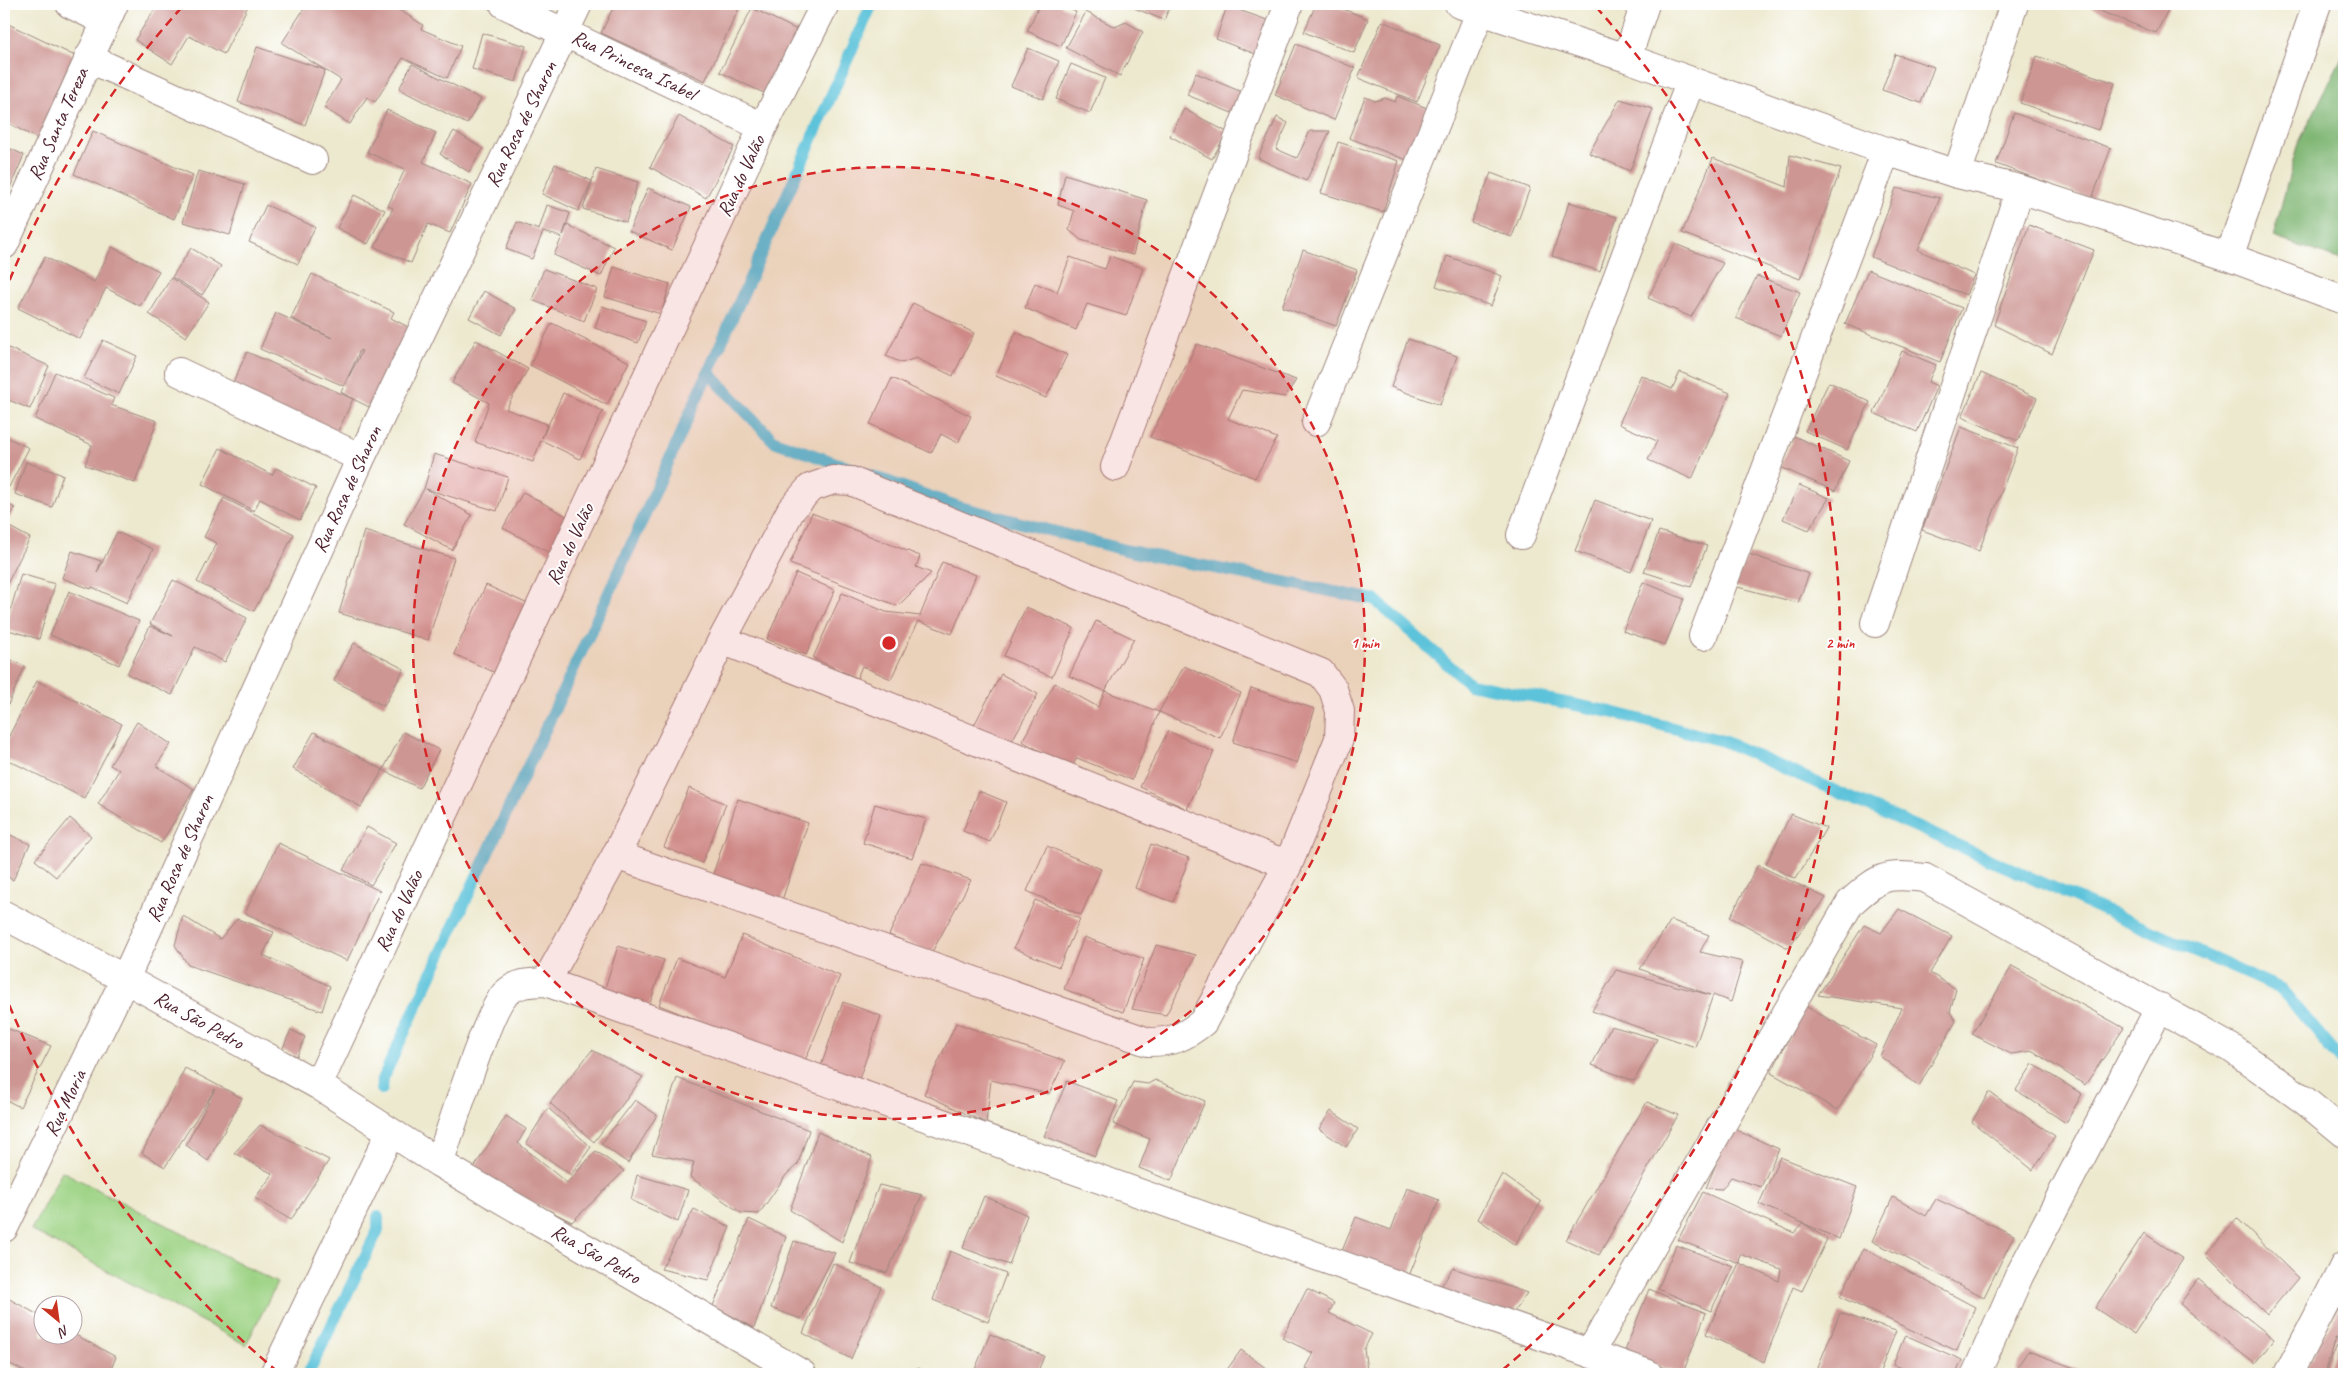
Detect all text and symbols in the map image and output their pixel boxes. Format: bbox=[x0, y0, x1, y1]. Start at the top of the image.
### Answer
street label: Rua Princesa Isabel bbox=[568, 24, 703, 107]
street label: Rua Rosa de Sharon bbox=[480, 56, 563, 191]
street label: Rua Santa Tereza bbox=[22, 63, 94, 184]
street label: Rua do Valão bbox=[711, 131, 771, 221]
street label: Rua Rosa de Sharon bbox=[307, 421, 388, 556]
street label: Rua do Valão bbox=[540, 499, 600, 589]
centre of rings bbox=[880, 634, 898, 652]
text: 1 min bbox=[1351, 634, 1380, 653]
text: 2 min bbox=[1826, 634, 1855, 653]
street label: Rua Rosa de Sharon bbox=[141, 789, 220, 926]
street label: Rua do Valão bbox=[369, 866, 429, 956]
street label: Rua São Pedro bbox=[150, 985, 249, 1055]
street label: Rua Moria bbox=[38, 1064, 93, 1140]
street label: Rua São Pedro bbox=[547, 1219, 646, 1290]
north arrow bbox=[32, 1296, 82, 1346]
text: N bbox=[54, 1321, 72, 1342]

